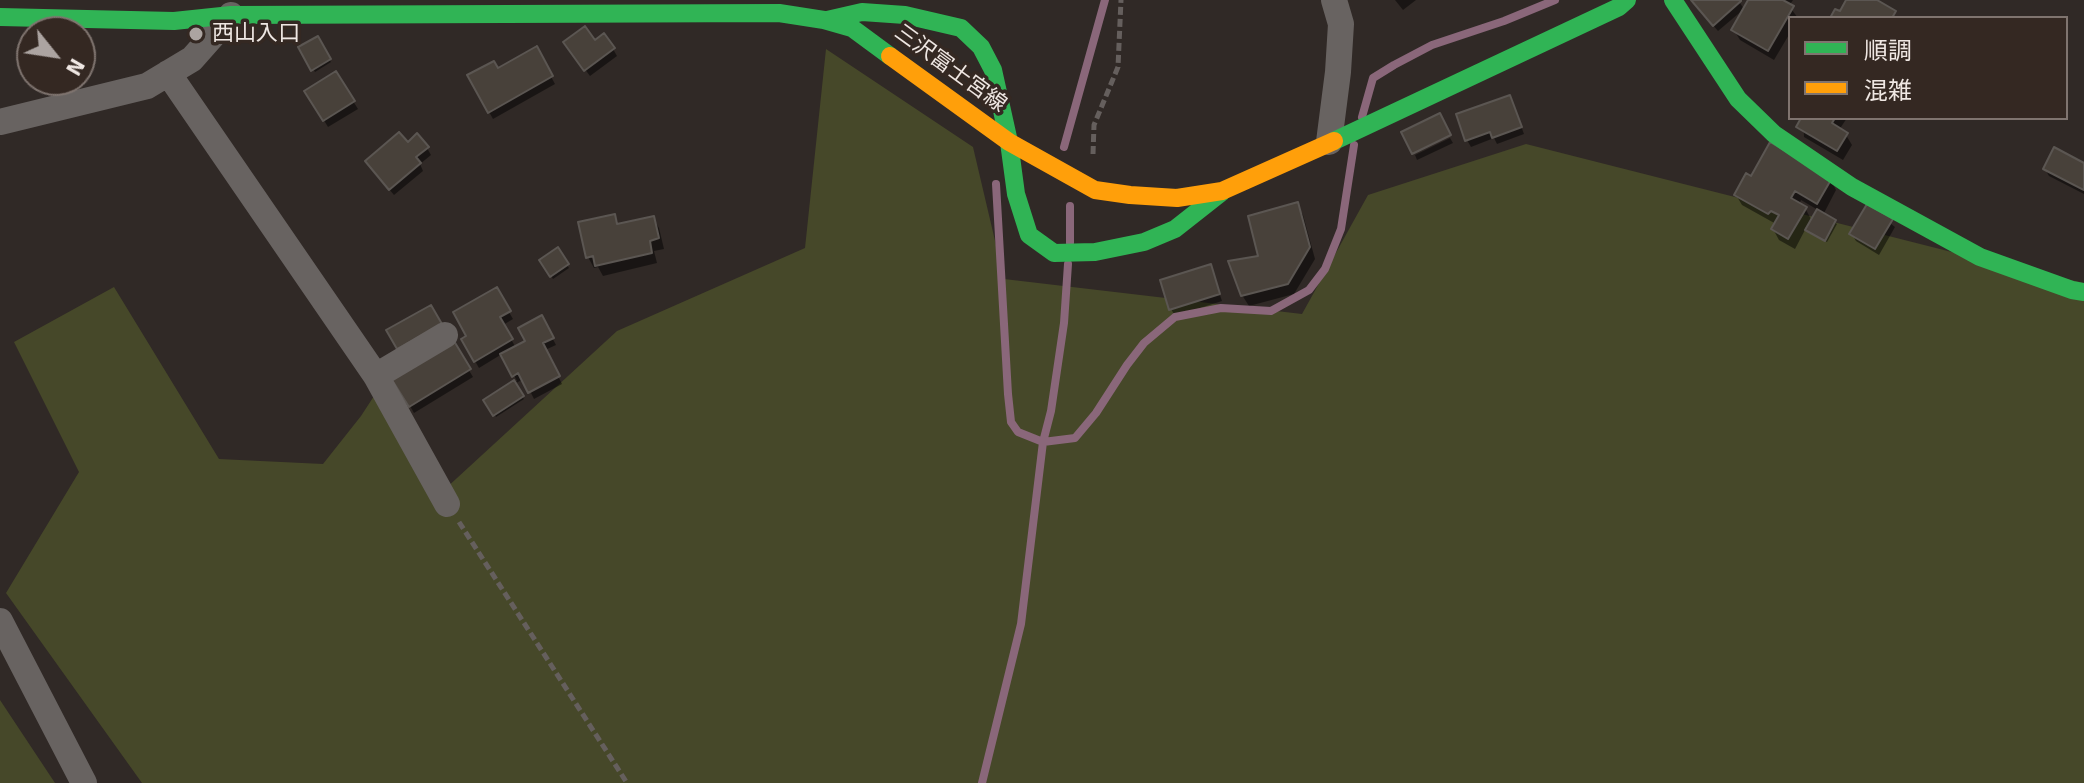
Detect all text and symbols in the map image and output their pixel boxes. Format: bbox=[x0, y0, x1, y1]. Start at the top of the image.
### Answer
north arrow bbox=[16, 16, 96, 96]
legend bbox=[1788, 16, 2068, 120]
street label: 三沢富士宮線 bbox=[889, 20, 1011, 118]
place label: 西山入口 bbox=[212, 21, 300, 47]
marker: 西山入口 bbox=[187, 25, 205, 43]
text: 順調 bbox=[1864, 36, 1912, 66]
text: N bbox=[60, 54, 91, 81]
text: 混雑 bbox=[1864, 76, 1912, 106]

